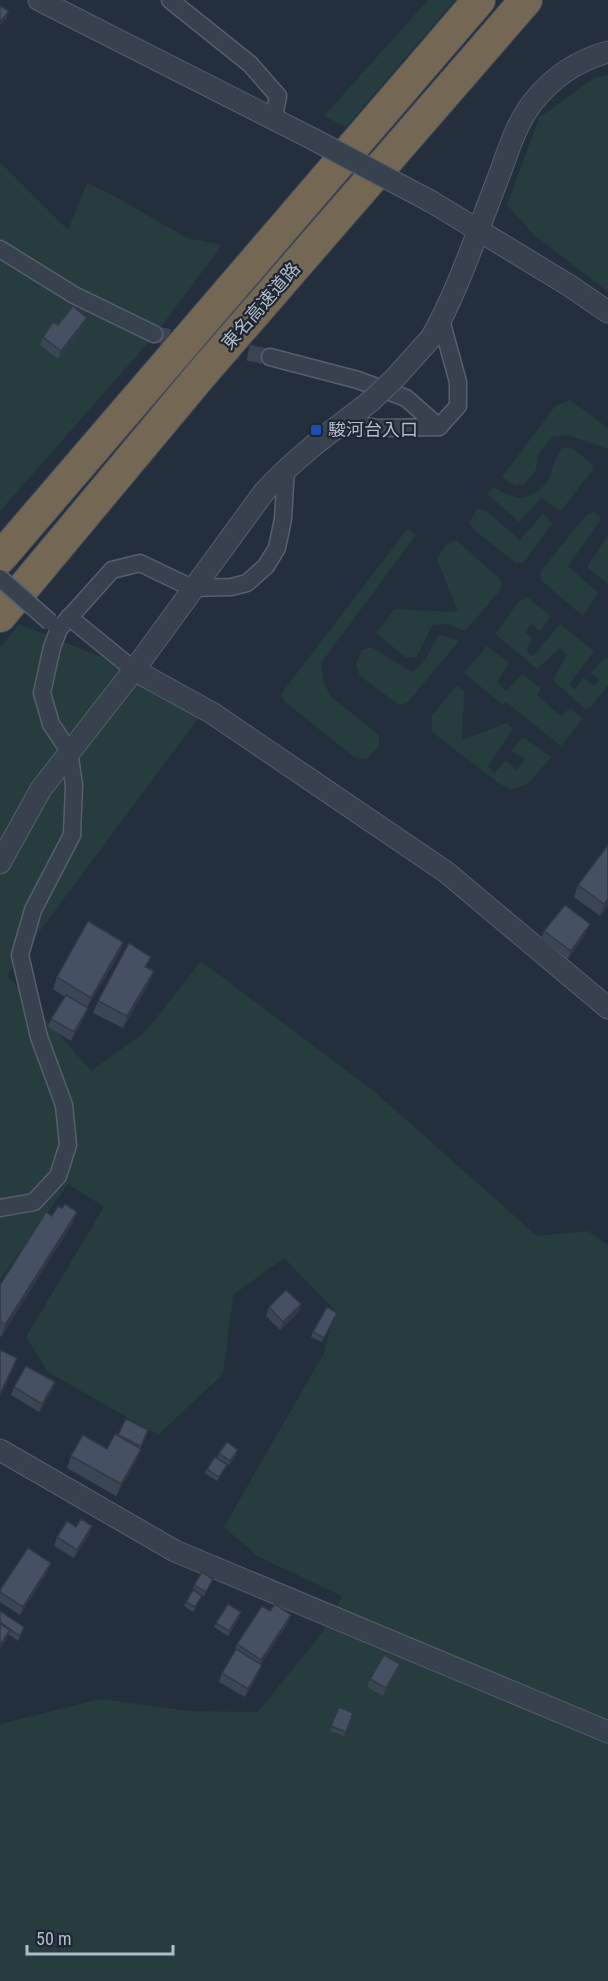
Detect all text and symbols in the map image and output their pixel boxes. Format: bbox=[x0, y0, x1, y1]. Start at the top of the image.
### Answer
street label: 東名高速道路 bbox=[217, 258, 304, 353]
place label: 駿河台入口 bbox=[328, 419, 418, 440]
marker: 駿河台入口 bbox=[309, 423, 323, 437]
scale bar bbox=[27, 1918, 172, 1956]
text: 50 m bbox=[36, 1928, 71, 1949]

